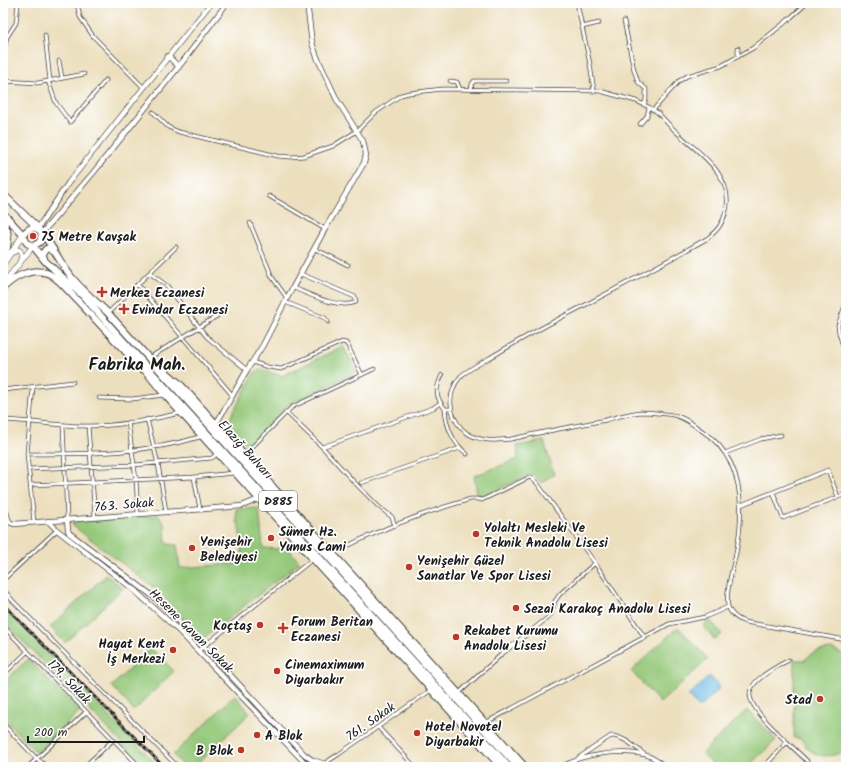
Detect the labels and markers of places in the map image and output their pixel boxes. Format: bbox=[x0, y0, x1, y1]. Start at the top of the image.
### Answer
place label: 75 Metre Kavşak bbox=[41, 227, 136, 248]
marker: 75 Metre Kavşak bbox=[28, 231, 38, 241]
place label: Merkez Eczanesi bbox=[110, 283, 205, 304]
marker: Merkez Eczanesi bbox=[97, 287, 107, 297]
place label: Evindar Eczanesi bbox=[132, 300, 229, 321]
marker: Evindar Eczanesi bbox=[119, 304, 129, 314]
place label: Yolaltı Mesleki Ve Teknik Anadolu Lisesi bbox=[484, 518, 609, 554]
place label: Sümer Hz. Yunus Cami bbox=[279, 522, 347, 558]
marker: Yolaltı Mesleki Ve Teknik Anadolu Lisesi bbox=[471, 529, 481, 539]
place label: Yenişehir Belediyesi bbox=[200, 532, 258, 568]
marker: Sümer Hz. Yunus Cami bbox=[266, 533, 276, 543]
marker: Yenişehir Belediyesi bbox=[187, 543, 197, 553]
place label: Yenişehir Güzel Sanatlar Ve Spor Lisesi bbox=[417, 551, 551, 587]
marker: Yenişehir Güzel Sanatlar Ve Spor Lisesi bbox=[404, 562, 414, 572]
place label: Sezai Karakoç Anadolu Lisesi bbox=[524, 599, 691, 620]
marker: Sezai Karakoç Anadolu Lisesi bbox=[511, 603, 521, 613]
place label: Forum Beritan Eczanesi bbox=[291, 612, 373, 648]
place label: Koçtaş bbox=[213, 616, 252, 637]
marker: Koçtaş bbox=[255, 620, 265, 630]
place label: Rekabet Kurumu Anadolu Lisesi bbox=[464, 621, 559, 657]
marker: Forum Beritan Eczanesi bbox=[278, 623, 288, 633]
marker: Rekabet Kurumu Anadolu Lisesi bbox=[451, 632, 461, 642]
place label: Hayat Kent İş Merkezi bbox=[98, 634, 166, 670]
marker: Hayat Kent İş Merkezi bbox=[168, 645, 178, 655]
place label: Cinemaximum Diyarbakır bbox=[285, 655, 365, 691]
marker: Cinemaximum Diyarbakır bbox=[272, 666, 282, 676]
place label: Stad bbox=[785, 690, 813, 711]
marker: Stad bbox=[815, 694, 825, 704]
place label: Hotel Novotel Diyarbakir bbox=[425, 717, 502, 753]
place label: A Blok bbox=[265, 726, 303, 747]
marker: Hotel Novotel Diyarbakir bbox=[412, 728, 422, 738]
marker: A Blok bbox=[252, 730, 262, 740]
place label: B Blok bbox=[196, 741, 234, 762]
marker: B Blok bbox=[236, 745, 246, 755]

